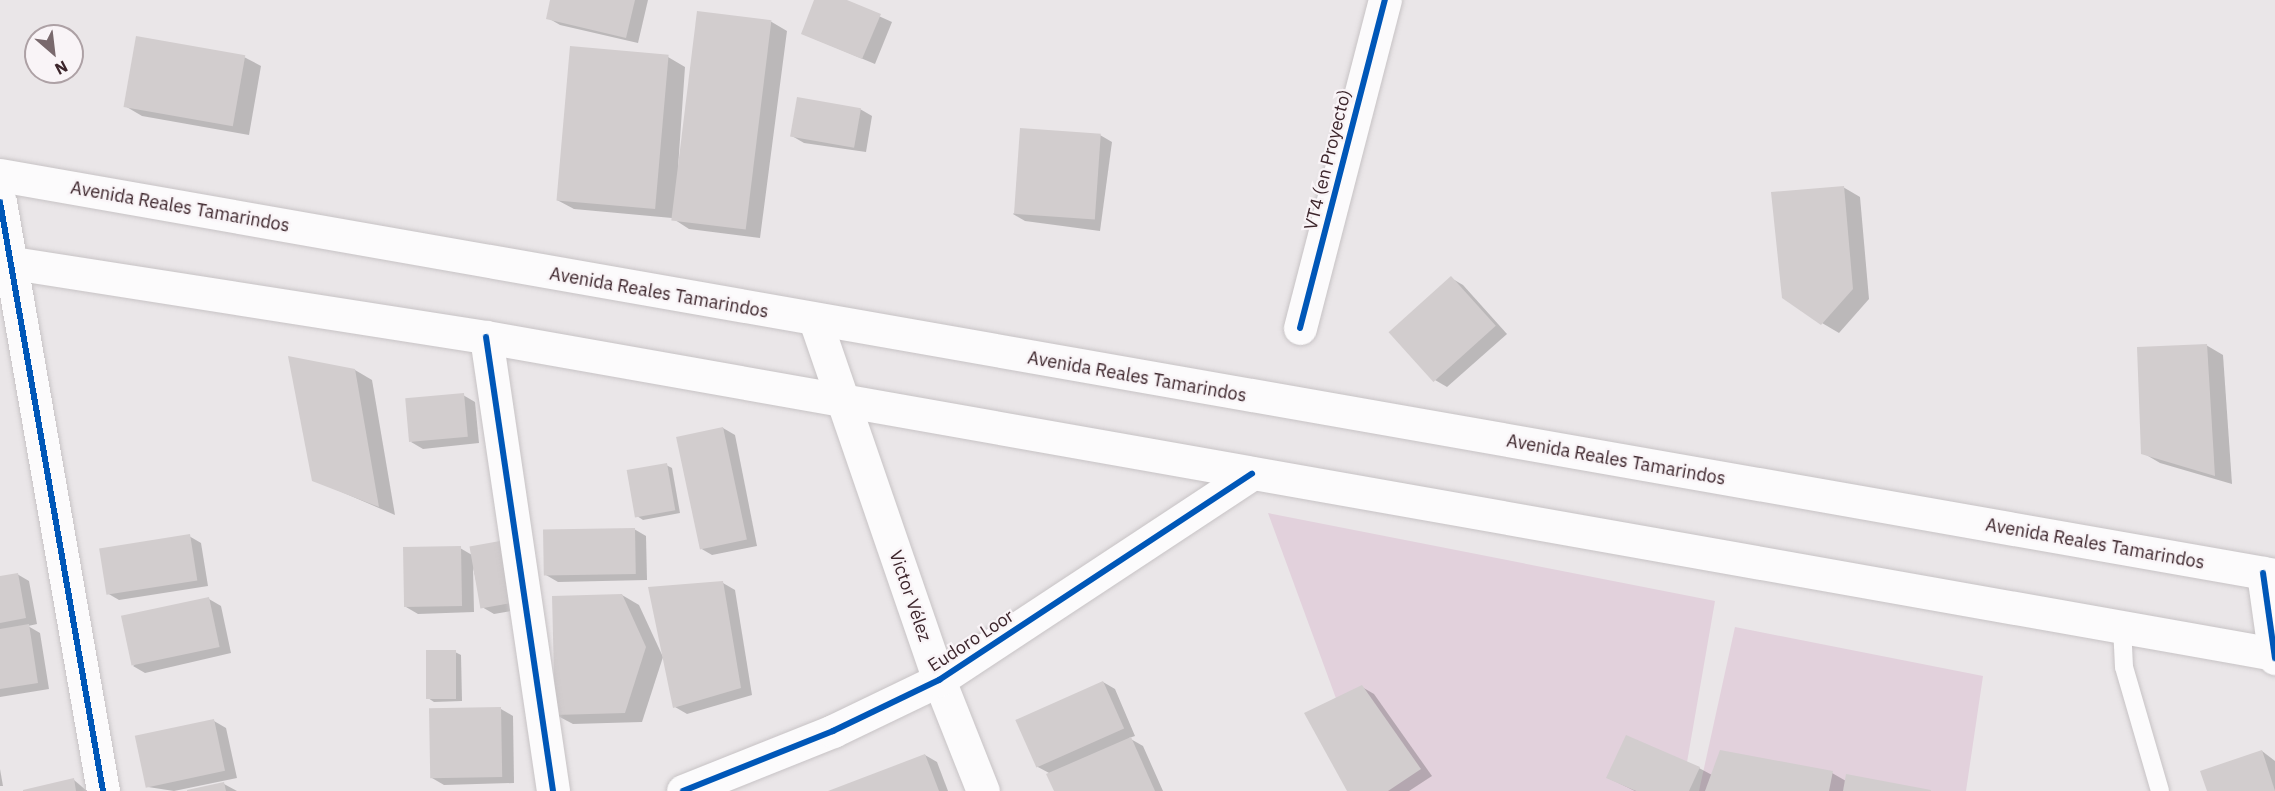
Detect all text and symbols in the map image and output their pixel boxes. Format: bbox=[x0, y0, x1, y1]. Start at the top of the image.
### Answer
north arrow bbox=[24, 24, 84, 84]
text: N bbox=[52, 57, 71, 80]
street label: VT4 (en Proyecto) bbox=[1300, 87, 1356, 233]
street label: Avenida Reales Tamarindos bbox=[69, 177, 291, 237]
street label: Avenida Reales Tamarindos bbox=[548, 263, 770, 323]
street label: Avenida Reales Tamarindos bbox=[1026, 347, 1248, 407]
street label: Avenida Reales Tamarindos bbox=[1505, 430, 1727, 490]
street label: Avenida Reales Tamarindos bbox=[1984, 514, 2206, 574]
street label: Victor Vélez bbox=[884, 548, 936, 644]
street label: Eudoro Loor bbox=[924, 605, 1018, 677]

